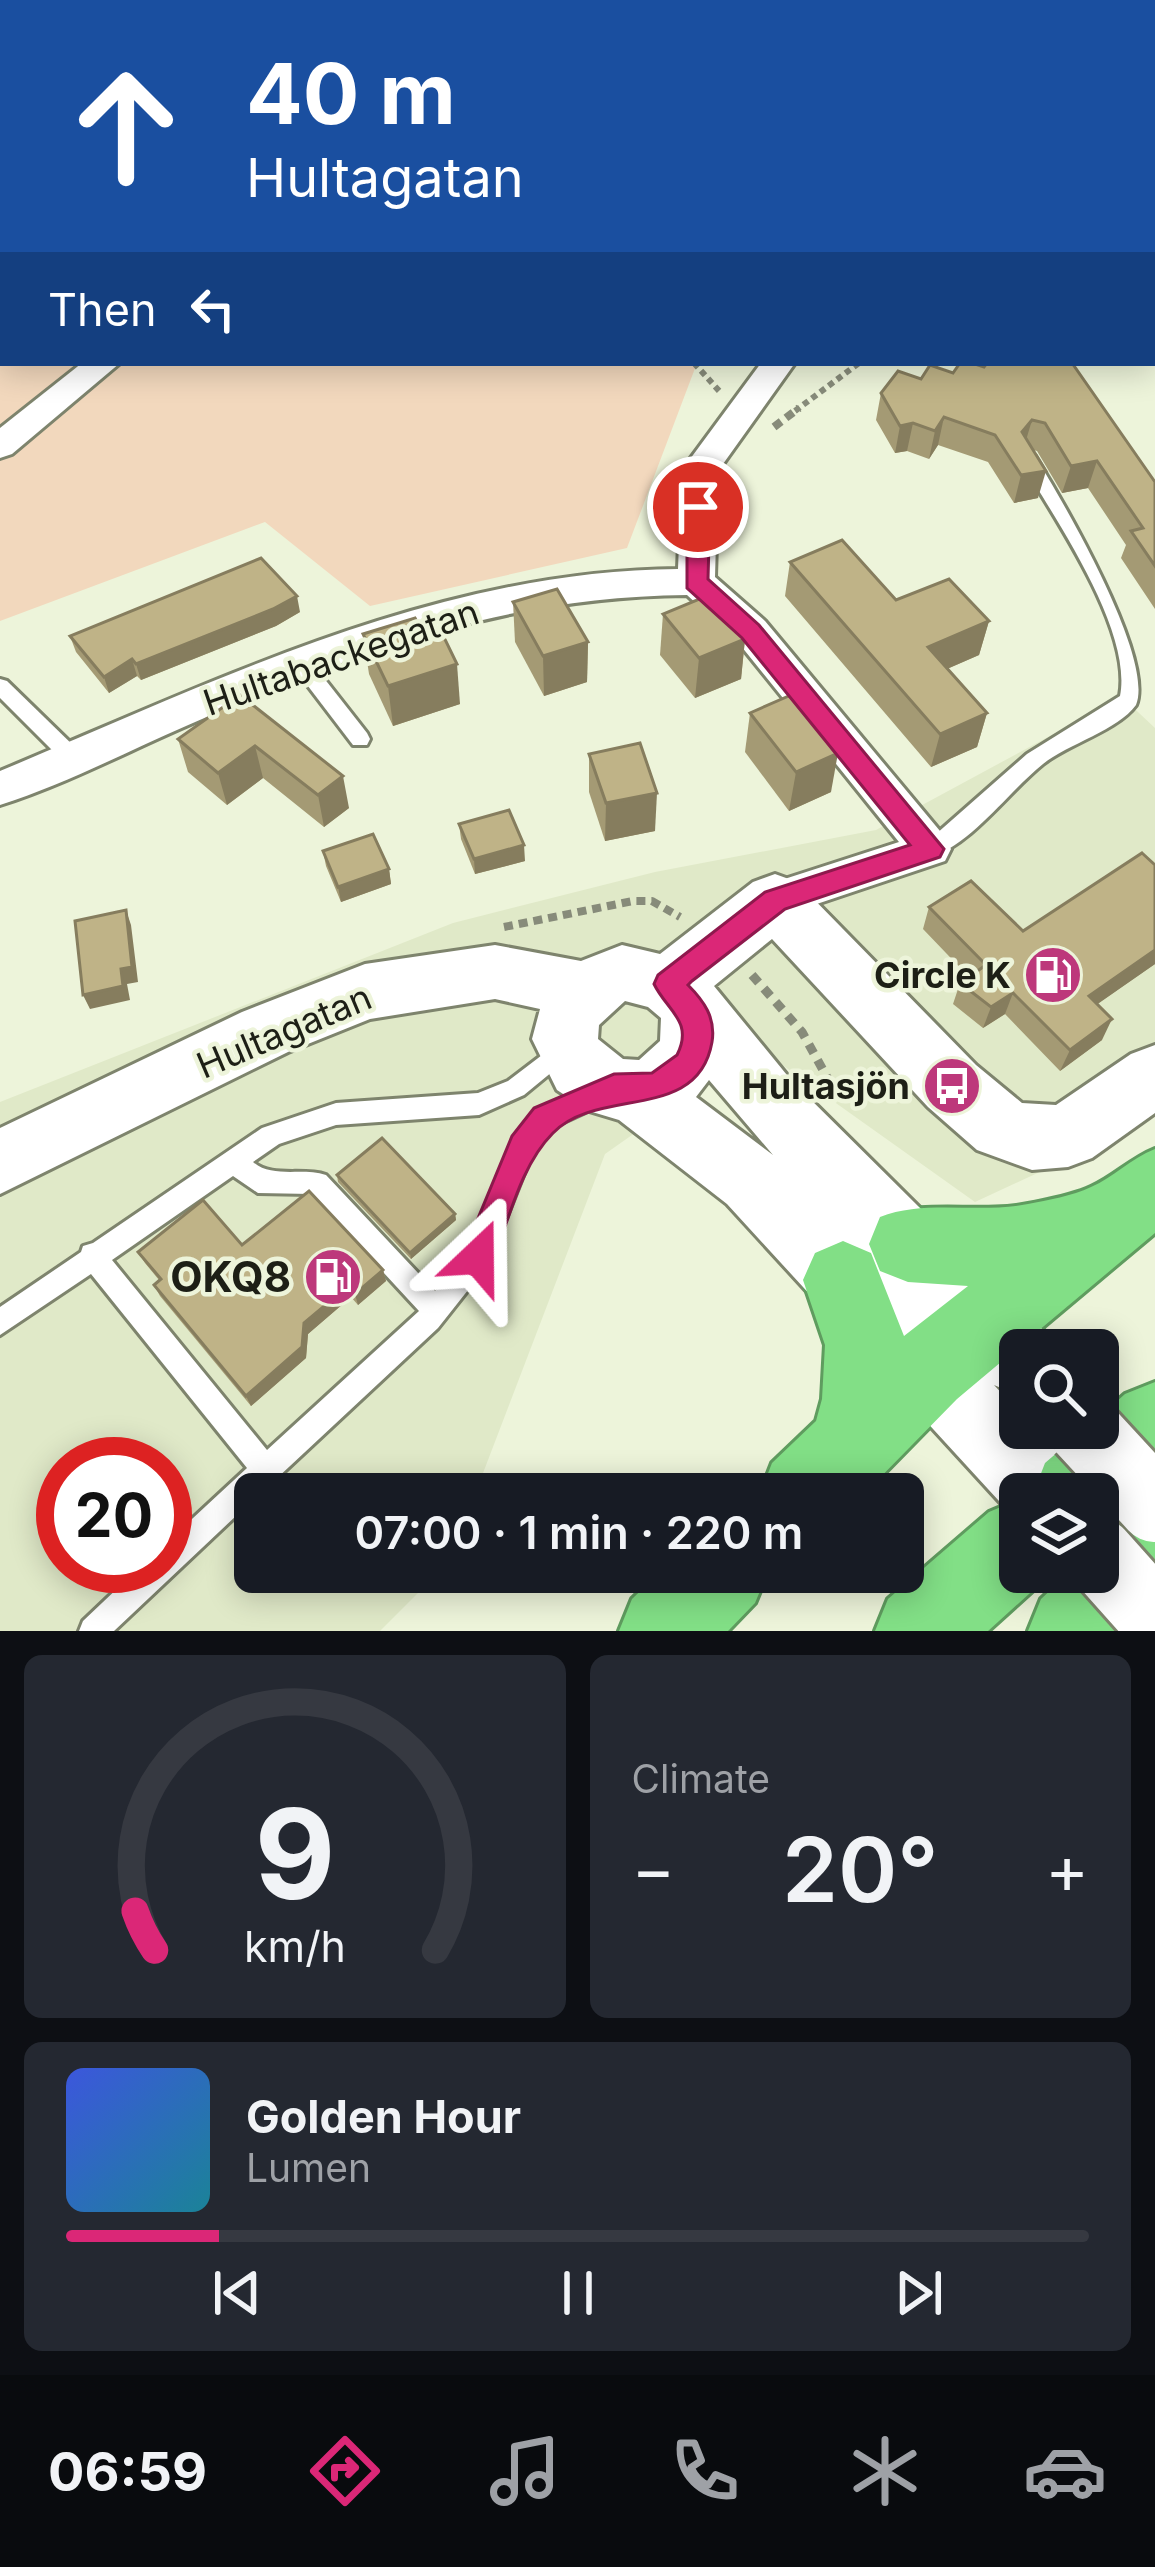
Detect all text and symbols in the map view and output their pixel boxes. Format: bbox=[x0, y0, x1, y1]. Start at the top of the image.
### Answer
text: 40 m bbox=[246, 43, 456, 144]
icon: ahead bbox=[48, 48, 204, 204]
text: Hultagatan bbox=[246, 145, 524, 210]
icon: left bbox=[180, 276, 246, 342]
text: Then bbox=[48, 282, 156, 337]
pin bbox=[647, 456, 749, 558]
icon: arrive bbox=[665, 474, 731, 540]
street label: Hultabackegatan bbox=[198, 589, 484, 725]
fuel station icon: Circle K bbox=[1022, 944, 1084, 1006]
place label: Circle K bbox=[874, 953, 1011, 997]
street label: Hultagatan bbox=[190, 975, 378, 1087]
bus stop icon: Hultasjön bbox=[921, 1055, 983, 1117]
place label: Hultasjön bbox=[742, 1064, 910, 1108]
position arrow bbox=[415, 1194, 541, 1320]
fuel station icon: OKQ8 bbox=[302, 1246, 364, 1308]
place label: OKQ8 bbox=[170, 1251, 291, 1302]
map controls bbox=[999, 1329, 1119, 1593]
button: search bbox=[999, 1329, 1119, 1449]
speed limit sign: 20 bbox=[36, 1437, 192, 1593]
button: layers bbox=[999, 1473, 1119, 1593]
text: 07:00 · 1 min · 220 m bbox=[355, 1505, 803, 1560]
text: Climate bbox=[632, 1755, 770, 1802]
text: 9 bbox=[254, 1778, 335, 1929]
text: 20° bbox=[782, 1815, 939, 1924]
text: − bbox=[632, 1829, 675, 1909]
text: + bbox=[1045, 1829, 1089, 1909]
text: km/h bbox=[244, 1919, 346, 1971]
text: Golden Hour bbox=[246, 2089, 521, 2144]
text: Lumen bbox=[246, 2144, 371, 2191]
icon: previous bbox=[204, 2260, 270, 2326]
icon: pause bbox=[545, 2260, 611, 2326]
icon: next bbox=[886, 2260, 952, 2326]
icon: directions bbox=[303, 2429, 387, 2513]
icon: music bbox=[483, 2429, 567, 2513]
icon: phone bbox=[663, 2429, 747, 2513]
icon: climate bbox=[843, 2429, 927, 2513]
icon: car bbox=[1023, 2429, 1107, 2513]
text: 06:59 bbox=[48, 2439, 207, 2504]

